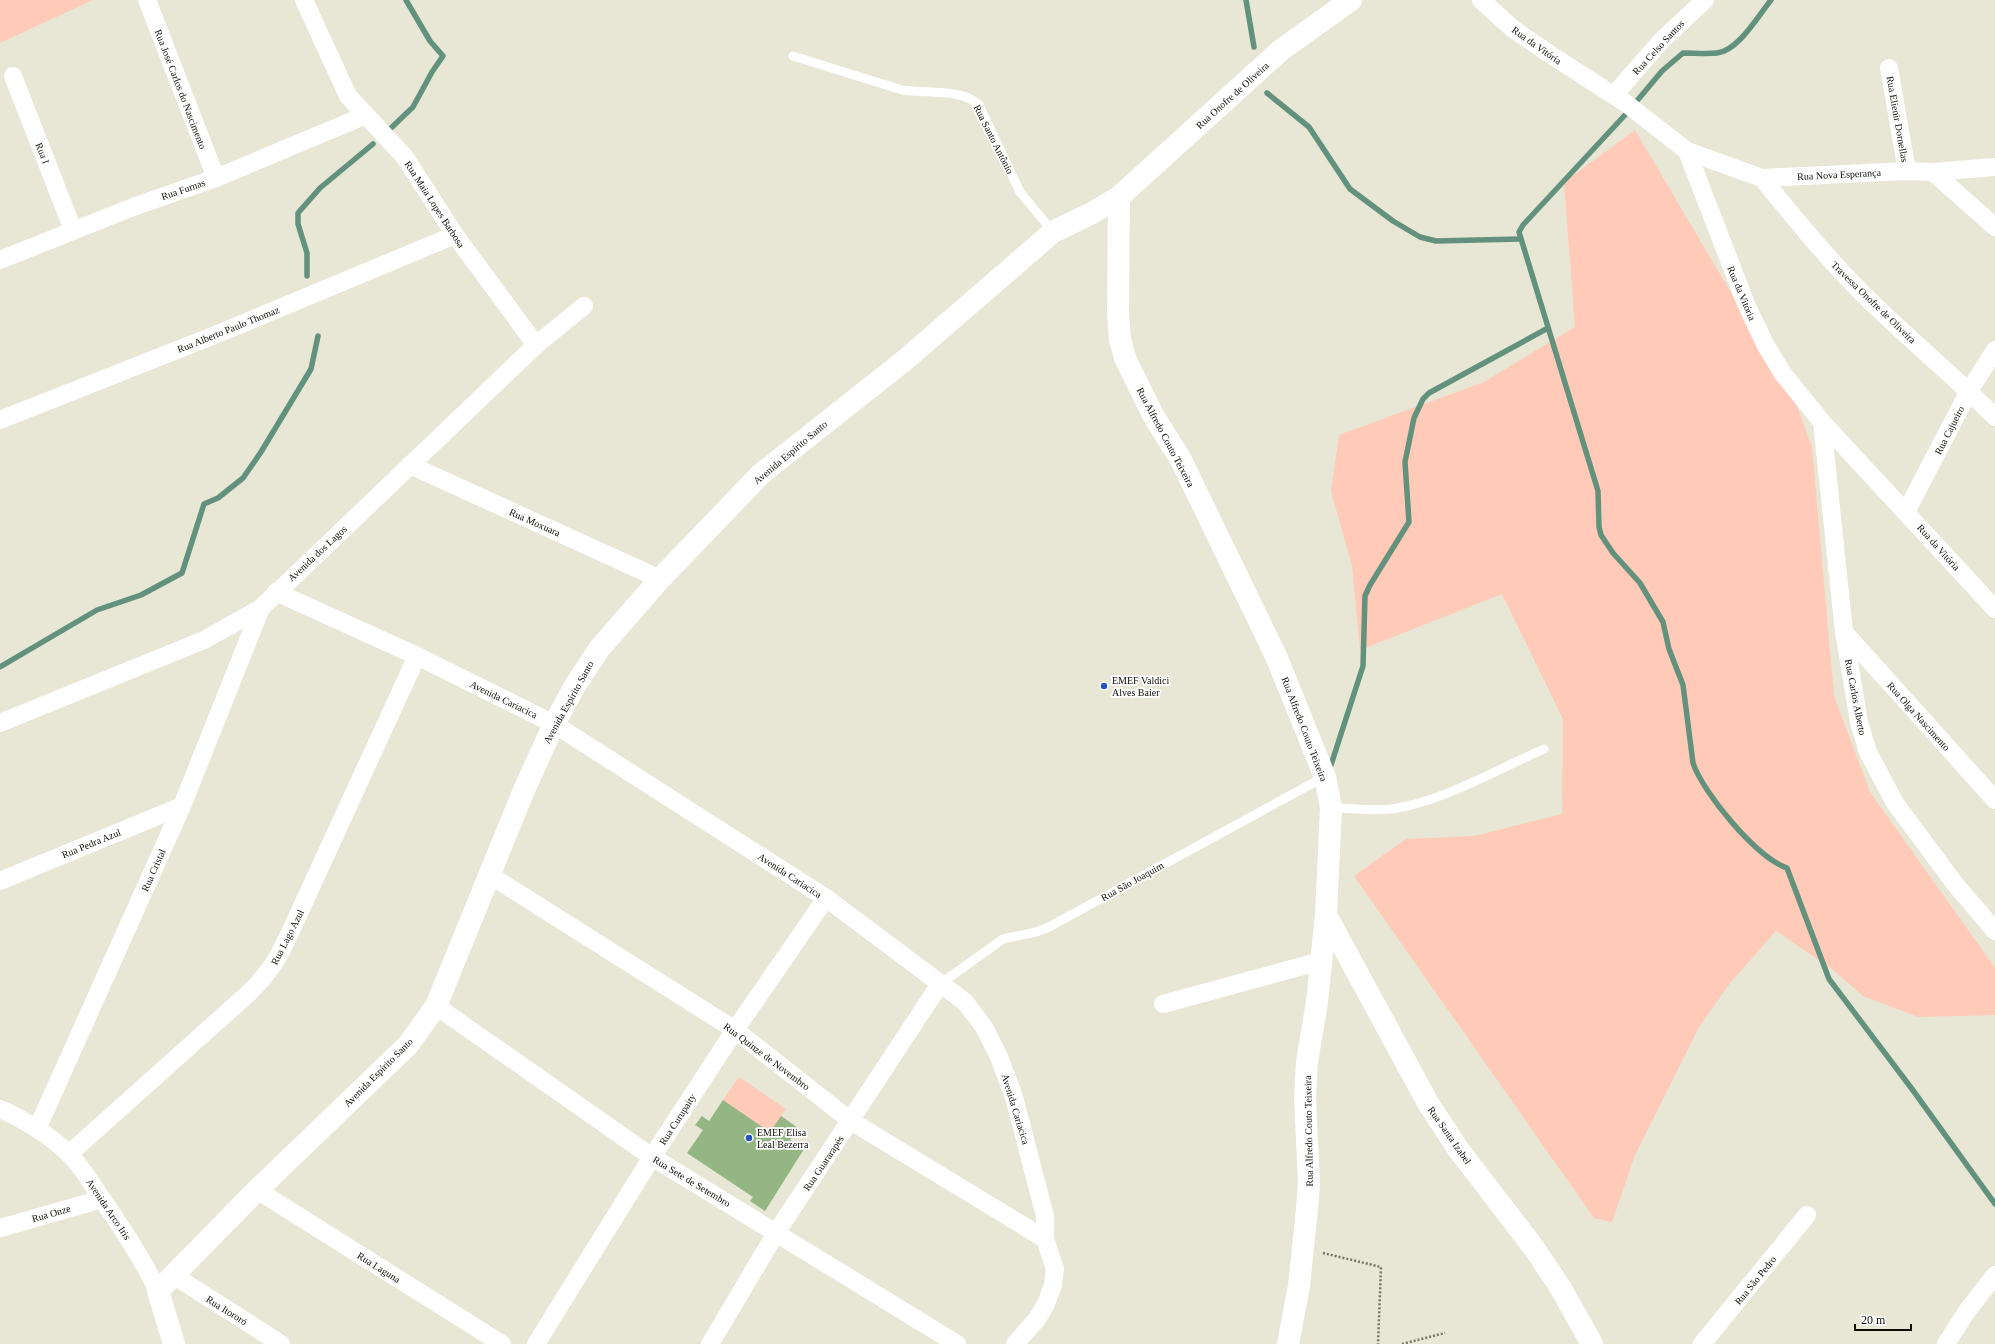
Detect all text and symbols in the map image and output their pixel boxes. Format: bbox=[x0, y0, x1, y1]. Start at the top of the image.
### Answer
street label: Rua Celso Santos bbox=[1630, 18, 1687, 77]
street label: Rua da Vitória bbox=[1510, 24, 1564, 67]
street label: Rua José Carlos do Nascimento bbox=[153, 28, 208, 151]
street label: Rua Onofre de Oliveira bbox=[1194, 59, 1271, 131]
street label: Rua Elienir Dornellas bbox=[1885, 75, 1911, 163]
street label: Rua Santo Antônio bbox=[971, 103, 1016, 176]
street label: Rua I bbox=[33, 141, 52, 165]
street label: Rua Maia Lopes Barbosa bbox=[402, 159, 467, 250]
street label: Rua Nova Esperança bbox=[1797, 167, 1882, 182]
street label: Rua Furnas bbox=[160, 177, 207, 202]
street label: Travessa Onofre de Oliveira bbox=[1829, 259, 1919, 346]
street label: Rua da Vitória bbox=[1725, 264, 1758, 323]
street label: Rua Alberto Paulo Thomaz bbox=[176, 304, 281, 355]
street label: Rua Alfredo Couto Teixeira bbox=[1135, 386, 1197, 489]
street label: Rua Cajueiro bbox=[1933, 404, 1966, 456]
street label: Avenida Espírito Santo bbox=[751, 418, 829, 486]
street label: Rua Moxuara bbox=[508, 506, 563, 539]
street label: Rua da Vitória bbox=[1915, 522, 1963, 573]
street label: Avenida dos Lagos bbox=[286, 523, 349, 583]
street label: Rua Carlos Alberto bbox=[1843, 658, 1868, 736]
street label: Avenida Espírito Santo bbox=[541, 659, 596, 745]
place label: EMEF Valdici Alves Baier bbox=[1112, 675, 1170, 698]
street label: Rua Alfredo Couto Teixeira bbox=[1280, 675, 1330, 783]
street label: Avenida Cariacica bbox=[468, 678, 540, 721]
street label: Rua Olga Nascimento bbox=[1885, 680, 1952, 753]
marker: EMEF Valdici Alves Baier bbox=[1099, 681, 1109, 691]
street label: Rua Pedra Azul bbox=[60, 827, 123, 860]
street label: Rua Cristal bbox=[139, 847, 168, 893]
street label: Avenida Cariacica bbox=[756, 851, 824, 900]
street label: Rua São Joaquim bbox=[1099, 860, 1166, 903]
street label: Rua Lago Azul bbox=[269, 908, 306, 967]
street label: Rua Quinze de Novembro bbox=[722, 1021, 812, 1092]
street label: Avenida Espírito Santo bbox=[342, 1036, 415, 1109]
street label: Avenida Cariacica bbox=[1000, 1072, 1032, 1146]
street label: Rua Alfredo Couto Teixeira bbox=[1302, 1075, 1315, 1187]
street label: Rua Curupaity bbox=[657, 1092, 698, 1147]
street label: Rua Santa Izabel bbox=[1426, 1104, 1474, 1166]
place label: EMEF Elisa Leal Bezerra bbox=[757, 1127, 809, 1150]
marker: EMEF Elisa Leal Bezerra bbox=[744, 1133, 754, 1143]
street label: Rua Guararapés bbox=[801, 1134, 846, 1193]
street label: Rua Sete de Setembro bbox=[651, 1154, 733, 1209]
street label: Avenida Arco Iris bbox=[84, 1177, 133, 1242]
street label: Rua Onze bbox=[31, 1203, 72, 1224]
street label: Rua Laguna bbox=[355, 1250, 403, 1285]
street label: Rua São Pedro bbox=[1732, 1254, 1778, 1307]
street label: Rua Itororó bbox=[204, 1293, 249, 1327]
scale bar bbox=[1855, 1306, 1911, 1332]
text: 20 m bbox=[1861, 1313, 1886, 1327]

